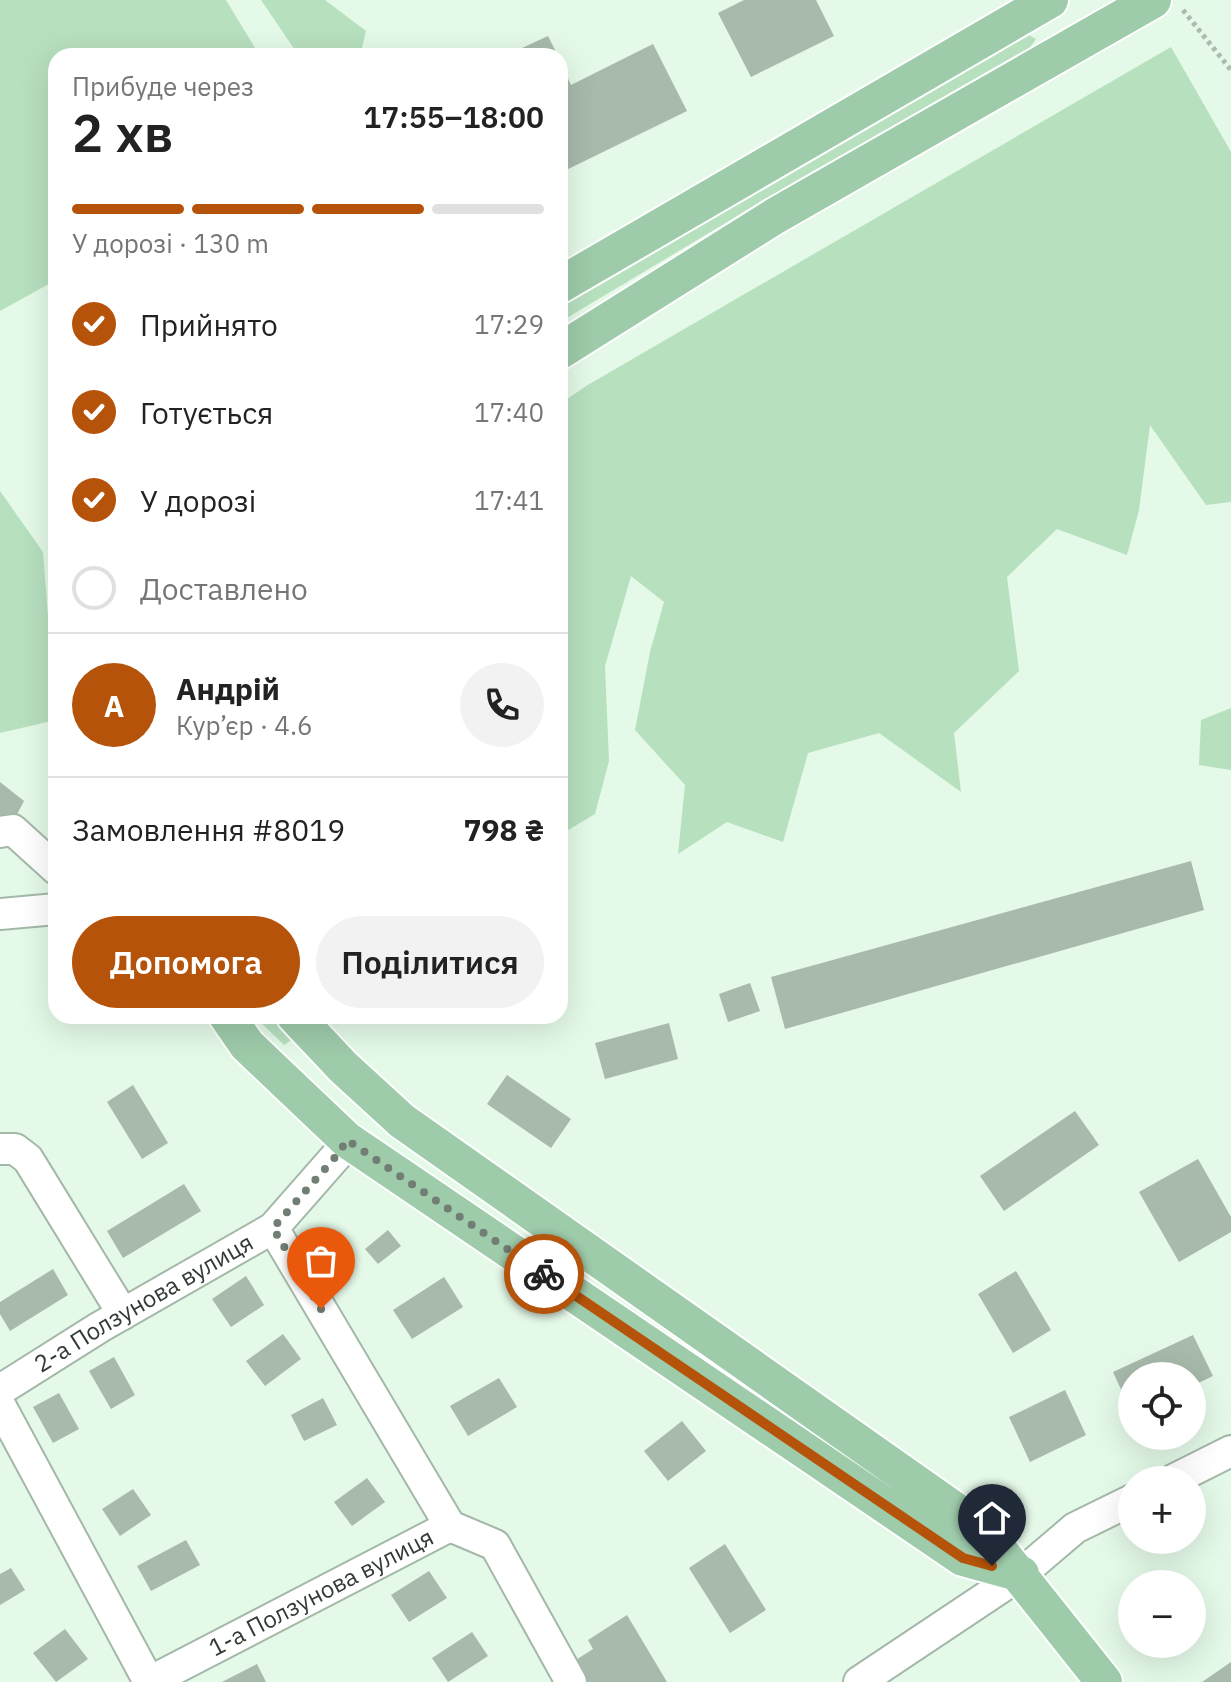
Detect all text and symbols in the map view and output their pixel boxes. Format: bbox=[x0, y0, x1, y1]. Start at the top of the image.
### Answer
text: Прибуде через bbox=[72, 69, 254, 103]
text: 17:55–18:00 bbox=[363, 97, 544, 136]
text: 2 хв bbox=[72, 99, 173, 166]
text: У дорозі · 130 m bbox=[72, 226, 269, 260]
icon: check bbox=[72, 302, 116, 346]
text: Прийнято bbox=[140, 305, 278, 344]
text: 17:29 bbox=[474, 307, 544, 341]
icon: check bbox=[72, 390, 116, 434]
text: Готується bbox=[140, 393, 273, 432]
text: 17:40 bbox=[474, 395, 544, 429]
icon: check bbox=[72, 478, 116, 522]
text: У дорозі bbox=[140, 481, 256, 520]
text: 17:41 bbox=[474, 483, 544, 517]
text: Доставлено bbox=[140, 569, 308, 608]
button: phone bbox=[460, 663, 544, 747]
text: Андрій bbox=[176, 669, 280, 708]
text: А bbox=[104, 686, 124, 725]
text: Кур’єр · 4.6 bbox=[176, 708, 313, 742]
text: Замовлення #8019 bbox=[72, 810, 345, 849]
text: 798 ₴ bbox=[464, 810, 544, 849]
button: Допомога bbox=[72, 916, 300, 1008]
button: Поділитися bbox=[316, 916, 544, 1008]
street label: 2-а Ползунова вулиця bbox=[28, 1226, 259, 1379]
pin bbox=[287, 1227, 355, 1309]
courier bbox=[504, 1234, 584, 1314]
icon: bag bbox=[299, 1239, 343, 1283]
icon: bike bbox=[522, 1252, 566, 1296]
map controls bbox=[1118, 1362, 1206, 1658]
button: locate bbox=[1118, 1362, 1206, 1450]
button: + bbox=[1118, 1466, 1206, 1554]
pin bbox=[958, 1484, 1026, 1566]
icon: home bbox=[970, 1496, 1014, 1540]
street label: 1-а Ползунова вулиця bbox=[203, 1520, 439, 1663]
button: − bbox=[1118, 1570, 1206, 1658]

